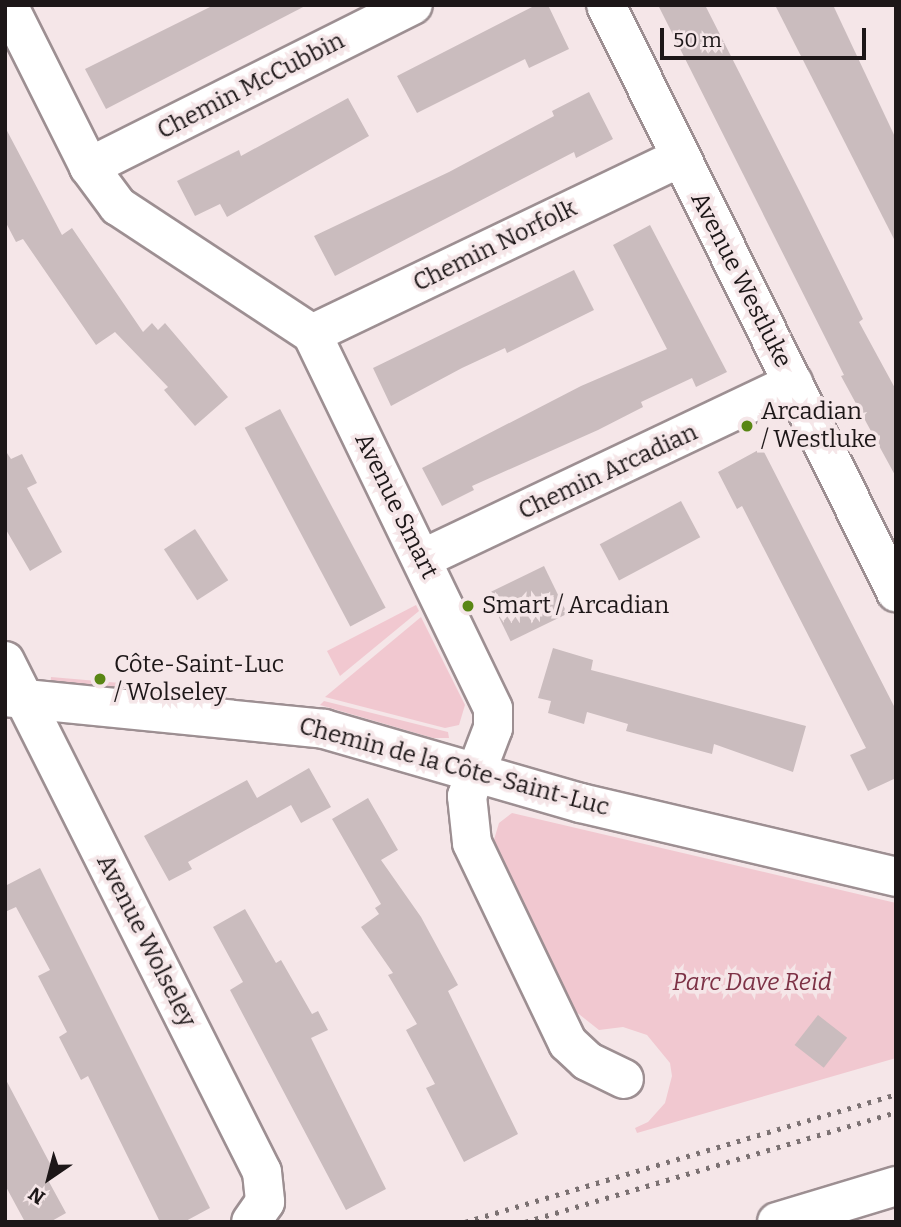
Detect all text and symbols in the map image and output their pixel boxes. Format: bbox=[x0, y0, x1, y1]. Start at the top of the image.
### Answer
scale bar bbox=[663, 14, 870, 58]
street label: Chemin McCubbin bbox=[153, 26, 349, 146]
text: 50 m bbox=[673, 27, 722, 53]
street label: Avenue Westluke bbox=[684, 188, 798, 372]
street label: Chemin Norfolk bbox=[409, 194, 581, 298]
place label: Arcadian / Westluke bbox=[761, 398, 877, 454]
street label: Chemin Arcadian bbox=[514, 418, 702, 526]
marker: Arcadian / Westluke bbox=[739, 418, 755, 434]
street label: Avenue Smart bbox=[348, 429, 444, 583]
place label: Smart / Arcadian bbox=[482, 592, 669, 620]
marker: Smart / Arcadian bbox=[460, 598, 476, 614]
place label: Côte-Saint-Luc / Wolseley bbox=[114, 651, 284, 707]
marker: Côte-Saint-Luc / Wolseley bbox=[92, 671, 108, 687]
street label: Chemin de la Côte-Saint-Luc bbox=[296, 712, 612, 822]
street label: Avenue Wolseley bbox=[90, 850, 202, 1032]
park label: Parc Dave Reid bbox=[672, 969, 832, 997]
north arrow bbox=[14, 1143, 84, 1213]
text: N bbox=[24, 1182, 49, 1209]

